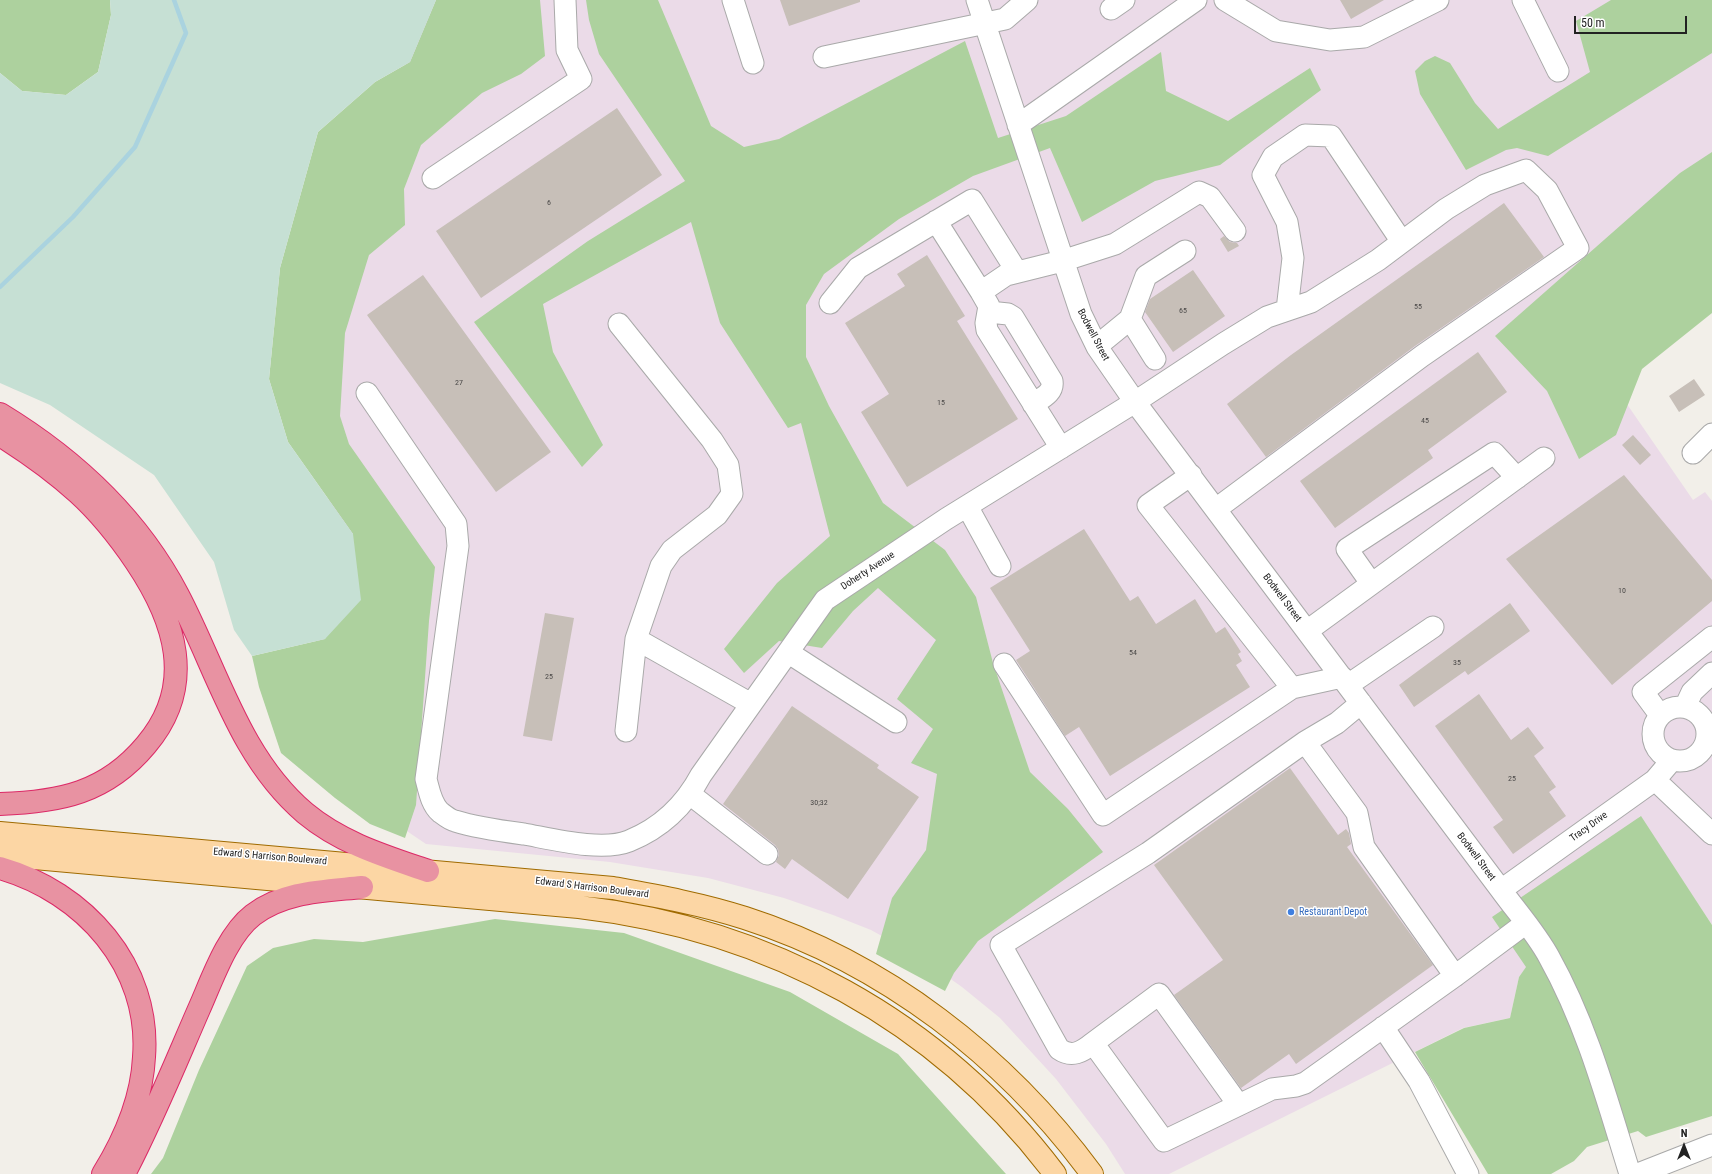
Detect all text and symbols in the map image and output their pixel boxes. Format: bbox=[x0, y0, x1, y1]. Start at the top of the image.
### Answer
scale bar bbox=[1576, 8, 1689, 34]
text: 50 m bbox=[1581, 16, 1605, 30]
house number: 6 bbox=[547, 198, 551, 208]
house number: 55 bbox=[1414, 302, 1422, 312]
house number: 65 bbox=[1179, 306, 1187, 316]
street label: Bodwell Street bbox=[1074, 307, 1112, 363]
house number: 27 bbox=[455, 378, 463, 388]
house number: 15 bbox=[937, 398, 945, 408]
house number: 45 bbox=[1421, 416, 1429, 426]
street label: Doherty Avenue bbox=[839, 549, 897, 593]
street label: Bodwell Street bbox=[1260, 572, 1304, 624]
house number: 10 bbox=[1618, 586, 1626, 596]
house number: 54 bbox=[1129, 648, 1137, 658]
house number: 35 bbox=[1453, 658, 1461, 668]
house number: 25 bbox=[545, 672, 553, 682]
house number: 25 bbox=[1508, 774, 1516, 784]
house number: 30;32 bbox=[810, 798, 828, 808]
street label: Tracy Drive bbox=[1568, 809, 1610, 845]
street label: Bodwell Street bbox=[1454, 831, 1498, 883]
street label: Edward S Harrison Boulevard bbox=[213, 846, 327, 868]
street label: Edward S Harrison Boulevard bbox=[535, 875, 649, 901]
place label: Restaurant Depot bbox=[1299, 906, 1367, 918]
marker: Restaurant Depot bbox=[1286, 907, 1296, 917]
north arrow bbox=[1664, 1126, 1704, 1166]
text: N bbox=[1681, 1127, 1687, 1140]

